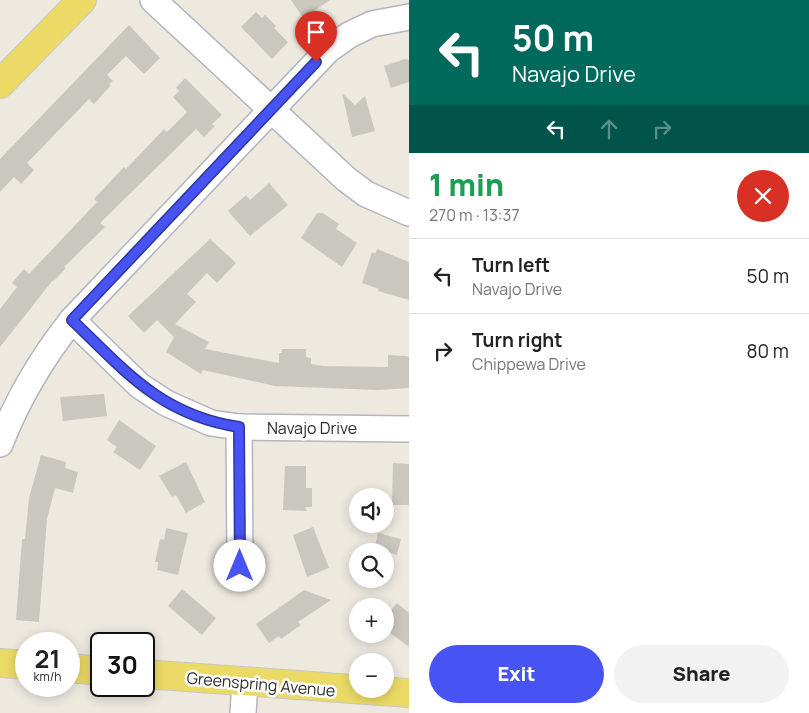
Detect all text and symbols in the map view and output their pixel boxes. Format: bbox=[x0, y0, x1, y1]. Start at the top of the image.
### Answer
pin bbox=[295, 11, 337, 62]
text: 50 m bbox=[512, 14, 594, 62]
icon: arrive bbox=[302, 18, 330, 46]
icon: left bbox=[429, 20, 494, 85]
text: Navajo Drive bbox=[512, 59, 636, 89]
icon: left bbox=[542, 115, 570, 143]
icon: ahead bbox=[595, 115, 623, 143]
icon: right bbox=[648, 115, 676, 143]
text: 1 min bbox=[429, 164, 504, 205]
button: close bbox=[737, 170, 789, 222]
text: 270 m · 13:37 bbox=[429, 204, 519, 226]
text: Turn left bbox=[472, 252, 550, 278]
icon: left bbox=[429, 262, 457, 290]
text: 50 m bbox=[747, 263, 789, 289]
text: Navajo Drive bbox=[472, 278, 562, 300]
text: Turn right bbox=[472, 327, 562, 353]
icon: right bbox=[429, 337, 457, 365]
text: 80 m bbox=[746, 338, 789, 364]
text: Chippewa Drive bbox=[472, 353, 586, 375]
street label: Navajo Drive bbox=[267, 417, 357, 439]
map controls bbox=[349, 488, 394, 698]
button: sound bbox=[349, 488, 394, 533]
position arrow bbox=[213, 539, 265, 591]
button: search bbox=[349, 543, 394, 588]
button: + bbox=[349, 598, 394, 643]
speed limit sign: 30 bbox=[90, 632, 155, 697]
text: 21 bbox=[35, 641, 60, 676]
button: Exit bbox=[429, 645, 604, 703]
button: Share bbox=[614, 645, 789, 703]
button: − bbox=[349, 653, 394, 698]
street label: Greenspring Avenue bbox=[186, 667, 336, 701]
text: km/h bbox=[34, 668, 61, 685]

